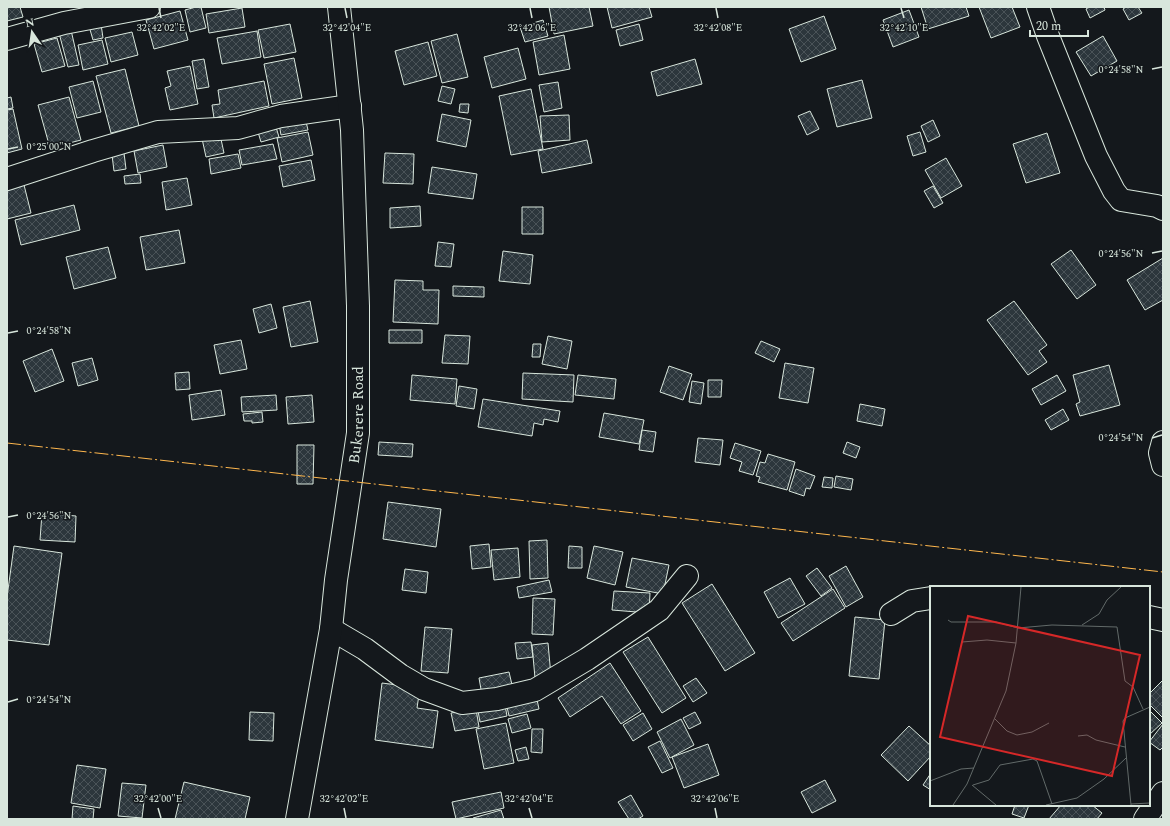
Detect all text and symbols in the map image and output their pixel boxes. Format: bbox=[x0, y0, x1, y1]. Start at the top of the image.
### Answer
north arrow bbox=[12, 12, 52, 52]
scale bar bbox=[1030, 12, 1088, 38]
text: N bbox=[24, 13, 36, 32]
text: 20 m bbox=[1036, 17, 1061, 36]
text: 32°42'02"E bbox=[137, 20, 185, 36]
text: 32°42'04"E bbox=[323, 20, 371, 36]
text: 32°42'06"E bbox=[508, 20, 556, 36]
text: 32°42'08"E bbox=[694, 20, 742, 36]
text: 32°42'10"E bbox=[880, 20, 928, 36]
text: 0°24'58"N bbox=[1099, 62, 1144, 78]
text: 0°25'00"N bbox=[27, 139, 72, 155]
text: 0°24'56"N bbox=[1099, 246, 1144, 262]
text: 0°24'58"N bbox=[27, 323, 72, 339]
street label: Bukerere Road bbox=[343, 366, 370, 465]
text: 0°24'54"N bbox=[1099, 430, 1144, 446]
text: 0°24'56"N bbox=[27, 508, 72, 524]
inset map bbox=[930, 586, 1150, 806]
text: 0°24'54"N bbox=[27, 692, 72, 708]
text: 32°42'00"E bbox=[134, 791, 182, 807]
text: 32°42'02"E bbox=[320, 791, 368, 807]
text: 32°42'04"E bbox=[505, 791, 553, 807]
text: 32°42'06"E bbox=[691, 791, 739, 807]

